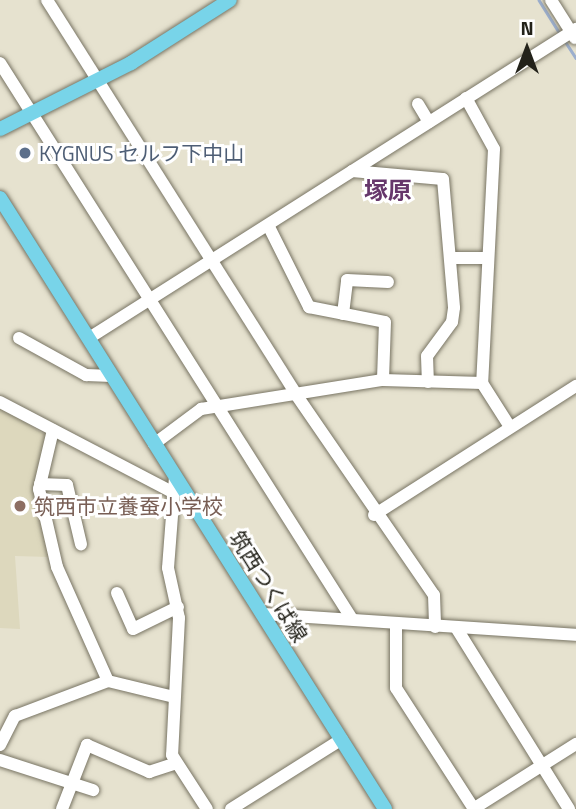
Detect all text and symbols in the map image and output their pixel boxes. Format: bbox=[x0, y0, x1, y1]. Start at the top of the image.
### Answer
text: N bbox=[520, 13, 534, 42]
north arrow bbox=[492, 14, 562, 84]
place label: KYGNUS セルフ下中山 bbox=[39, 140, 244, 166]
marker: KYGNUS セルフ下中山 bbox=[17, 145, 33, 161]
district label: 塚原 bbox=[364, 177, 412, 205]
place label: 筑西市立養蚕小学校 bbox=[34, 493, 223, 519]
marker: 筑西市立養蚕小学校 bbox=[12, 498, 28, 514]
street label: 筑西つくば線 bbox=[225, 526, 313, 646]

